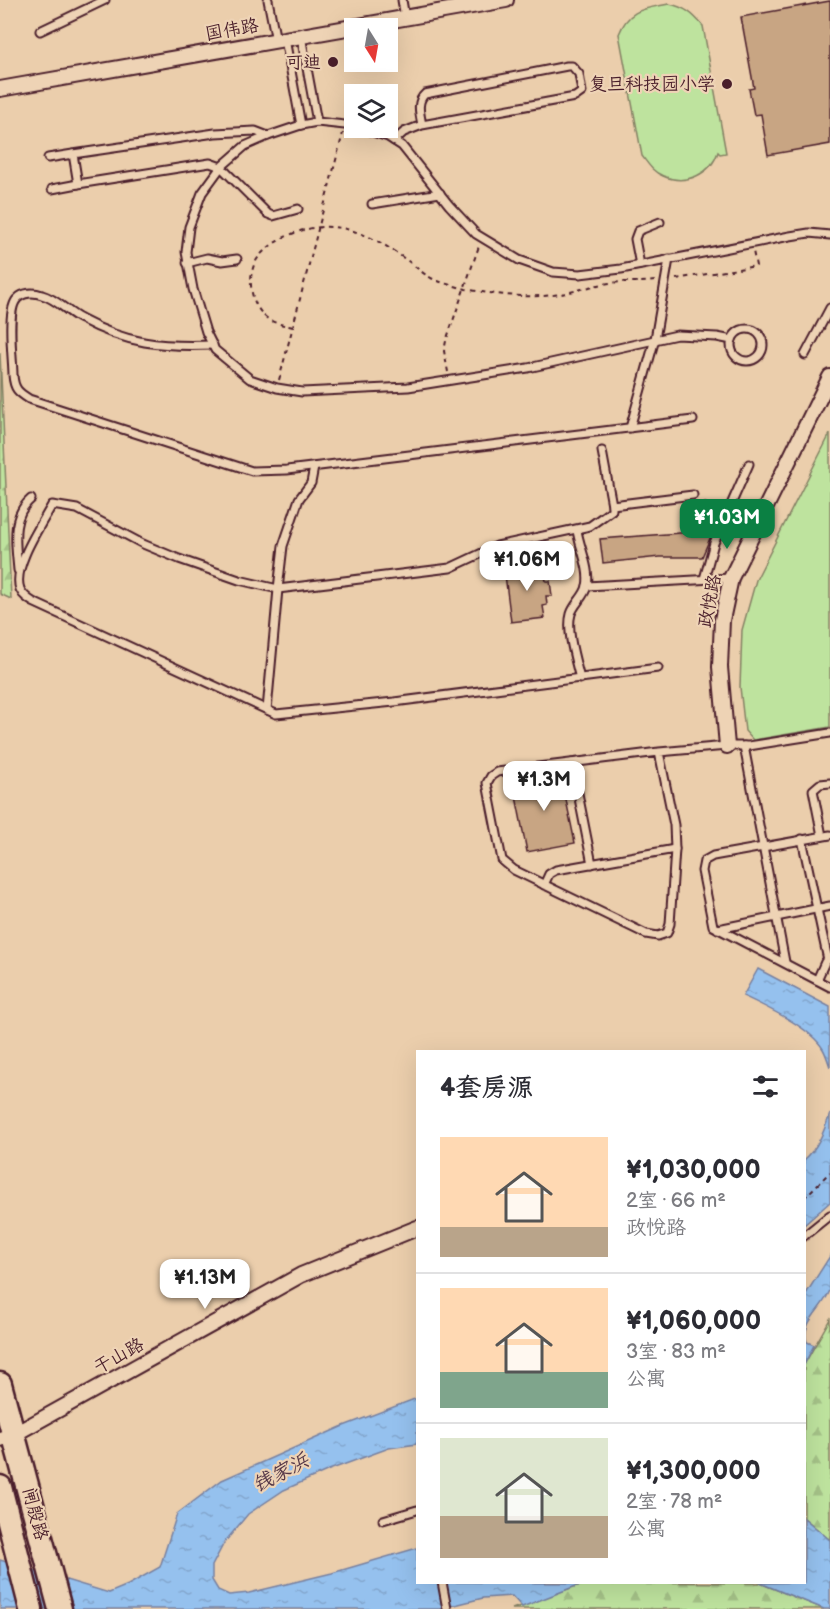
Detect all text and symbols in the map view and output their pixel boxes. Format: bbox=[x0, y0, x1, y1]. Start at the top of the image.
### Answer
street label: 国伟路 bbox=[204, 15, 260, 45]
north arrow bbox=[344, 18, 398, 72]
map controls bbox=[344, 18, 398, 138]
place label: 可迪 bbox=[285, 52, 321, 73]
marker: 可迪 bbox=[326, 55, 340, 69]
place label: 复旦科技园小学 bbox=[589, 74, 715, 95]
marker: 复旦科技园小学 bbox=[720, 77, 734, 91]
button: layers bbox=[344, 84, 398, 138]
pin: ¥1.03M bbox=[678, 499, 776, 550]
text: ¥1.03M bbox=[694, 506, 760, 530]
pin: ¥1.06M bbox=[478, 541, 576, 592]
text: ¥1.06M bbox=[494, 548, 560, 572]
street label: 政悦路 bbox=[695, 572, 725, 630]
pin: ¥1.3M bbox=[502, 761, 586, 812]
text: ¥1.3M bbox=[517, 768, 571, 792]
icon: filters bbox=[749, 1070, 782, 1103]
text: 4套房源 bbox=[440, 1073, 533, 1104]
text: ¥1,030,000 bbox=[626, 1155, 761, 1186]
icon: home bbox=[488, 1161, 560, 1233]
text: 2室 · 66 m² bbox=[626, 1189, 726, 1213]
text: 政悦路 bbox=[626, 1216, 686, 1240]
pin: ¥1.13M bbox=[156, 1259, 254, 1310]
text: ¥1.13M bbox=[174, 1266, 236, 1290]
text: ¥1,060,000 bbox=[626, 1306, 761, 1337]
icon: home bbox=[488, 1312, 560, 1384]
street label: 干山路 bbox=[90, 1334, 148, 1378]
text: 3室 · 83 m² bbox=[626, 1340, 726, 1364]
text: 公寓 bbox=[626, 1367, 666, 1391]
water label: 钱家浜 bbox=[249, 1448, 314, 1498]
text: ¥1,300,000 bbox=[626, 1456, 761, 1487]
icon: home bbox=[488, 1462, 560, 1534]
street label: 闸殷路 bbox=[18, 1485, 52, 1543]
text: 2室 · 78 m² bbox=[626, 1490, 722, 1514]
text: 公寓 bbox=[626, 1517, 666, 1541]

